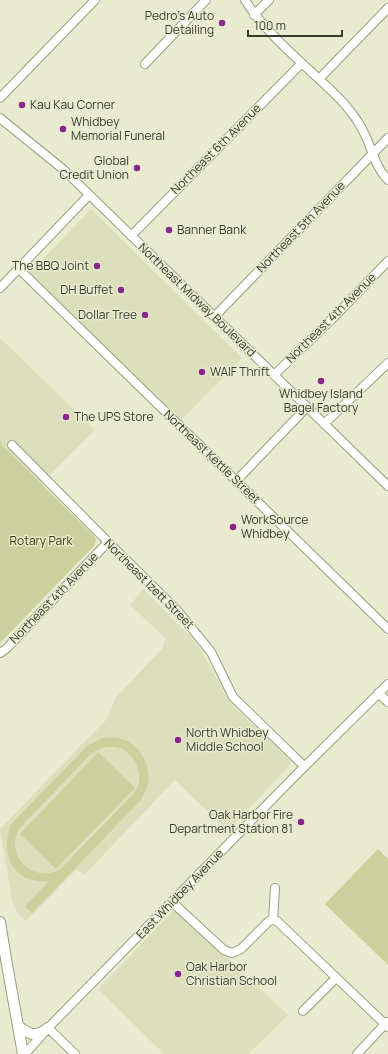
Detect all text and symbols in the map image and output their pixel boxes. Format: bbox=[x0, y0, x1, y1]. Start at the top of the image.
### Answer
place label: Pedro’s Auto Detailing bbox=[145, 7, 214, 38]
scale bar bbox=[248, 12, 342, 38]
text: 100 m bbox=[254, 17, 286, 34]
marker: Pedro’s Auto Detailing bbox=[217, 18, 227, 28]
place label: Kau Kau Corner bbox=[30, 96, 116, 113]
marker: Kau Kau Corner bbox=[17, 100, 27, 110]
street label: Northeast 6th Avenue bbox=[167, 100, 265, 198]
place label: Whidbey Memorial Funeral bbox=[71, 113, 165, 144]
marker: Whidbey Memorial Funeral bbox=[58, 124, 68, 134]
place label: Global Credit Union bbox=[59, 152, 129, 183]
marker: Global Credit Union bbox=[132, 163, 142, 173]
street label: Northeast 5th Avenue bbox=[252, 177, 349, 276]
place label: Banner Bank bbox=[177, 221, 247, 238]
marker: Banner Bank bbox=[164, 225, 174, 235]
street label: Northeast Midway Boulevard bbox=[135, 239, 260, 360]
place label: The BBQ Joint bbox=[12, 257, 89, 274]
marker: The BBQ Joint bbox=[92, 261, 102, 271]
street label: Northeast 4th Avenue bbox=[282, 269, 379, 366]
place label: DH Buffet bbox=[60, 281, 113, 298]
marker: DH Buffet bbox=[116, 285, 126, 295]
place label: Dollar Tree bbox=[78, 306, 137, 323]
marker: Dollar Tree bbox=[140, 310, 150, 320]
place label: WAIF Thrift bbox=[210, 363, 270, 380]
marker: WAIF Thrift bbox=[197, 367, 207, 377]
marker: Whidbey Island Bagel Factory bbox=[316, 376, 326, 386]
place label: Whidbey Island Bagel Factory bbox=[279, 385, 363, 416]
street label: Northeast Kettle Street bbox=[160, 406, 265, 508]
place label: The UPS Store bbox=[74, 408, 153, 425]
marker: The UPS Store bbox=[61, 412, 71, 422]
place label: WorkSource Whidbey bbox=[241, 511, 308, 542]
marker: WorkSource Whidbey bbox=[228, 522, 238, 532]
park label: Rotary Park bbox=[9, 532, 74, 549]
street label: Northeast Izett Street bbox=[101, 535, 198, 633]
street label: Northeast 4th Avenue bbox=[5, 548, 102, 647]
place label: North Whidbey Middle School bbox=[186, 724, 269, 755]
marker: North Whidbey Middle School bbox=[173, 735, 183, 745]
place label: Oak Harbor Fire Department Station 81 bbox=[169, 806, 293, 837]
marker: Oak Harbor Fire Department Station 81 bbox=[296, 817, 306, 827]
street label: East Whidbey Avenue bbox=[132, 845, 227, 942]
place label: Oak Harbor Christian School bbox=[186, 958, 277, 989]
marker: Oak Harbor Christian School bbox=[173, 969, 183, 979]

